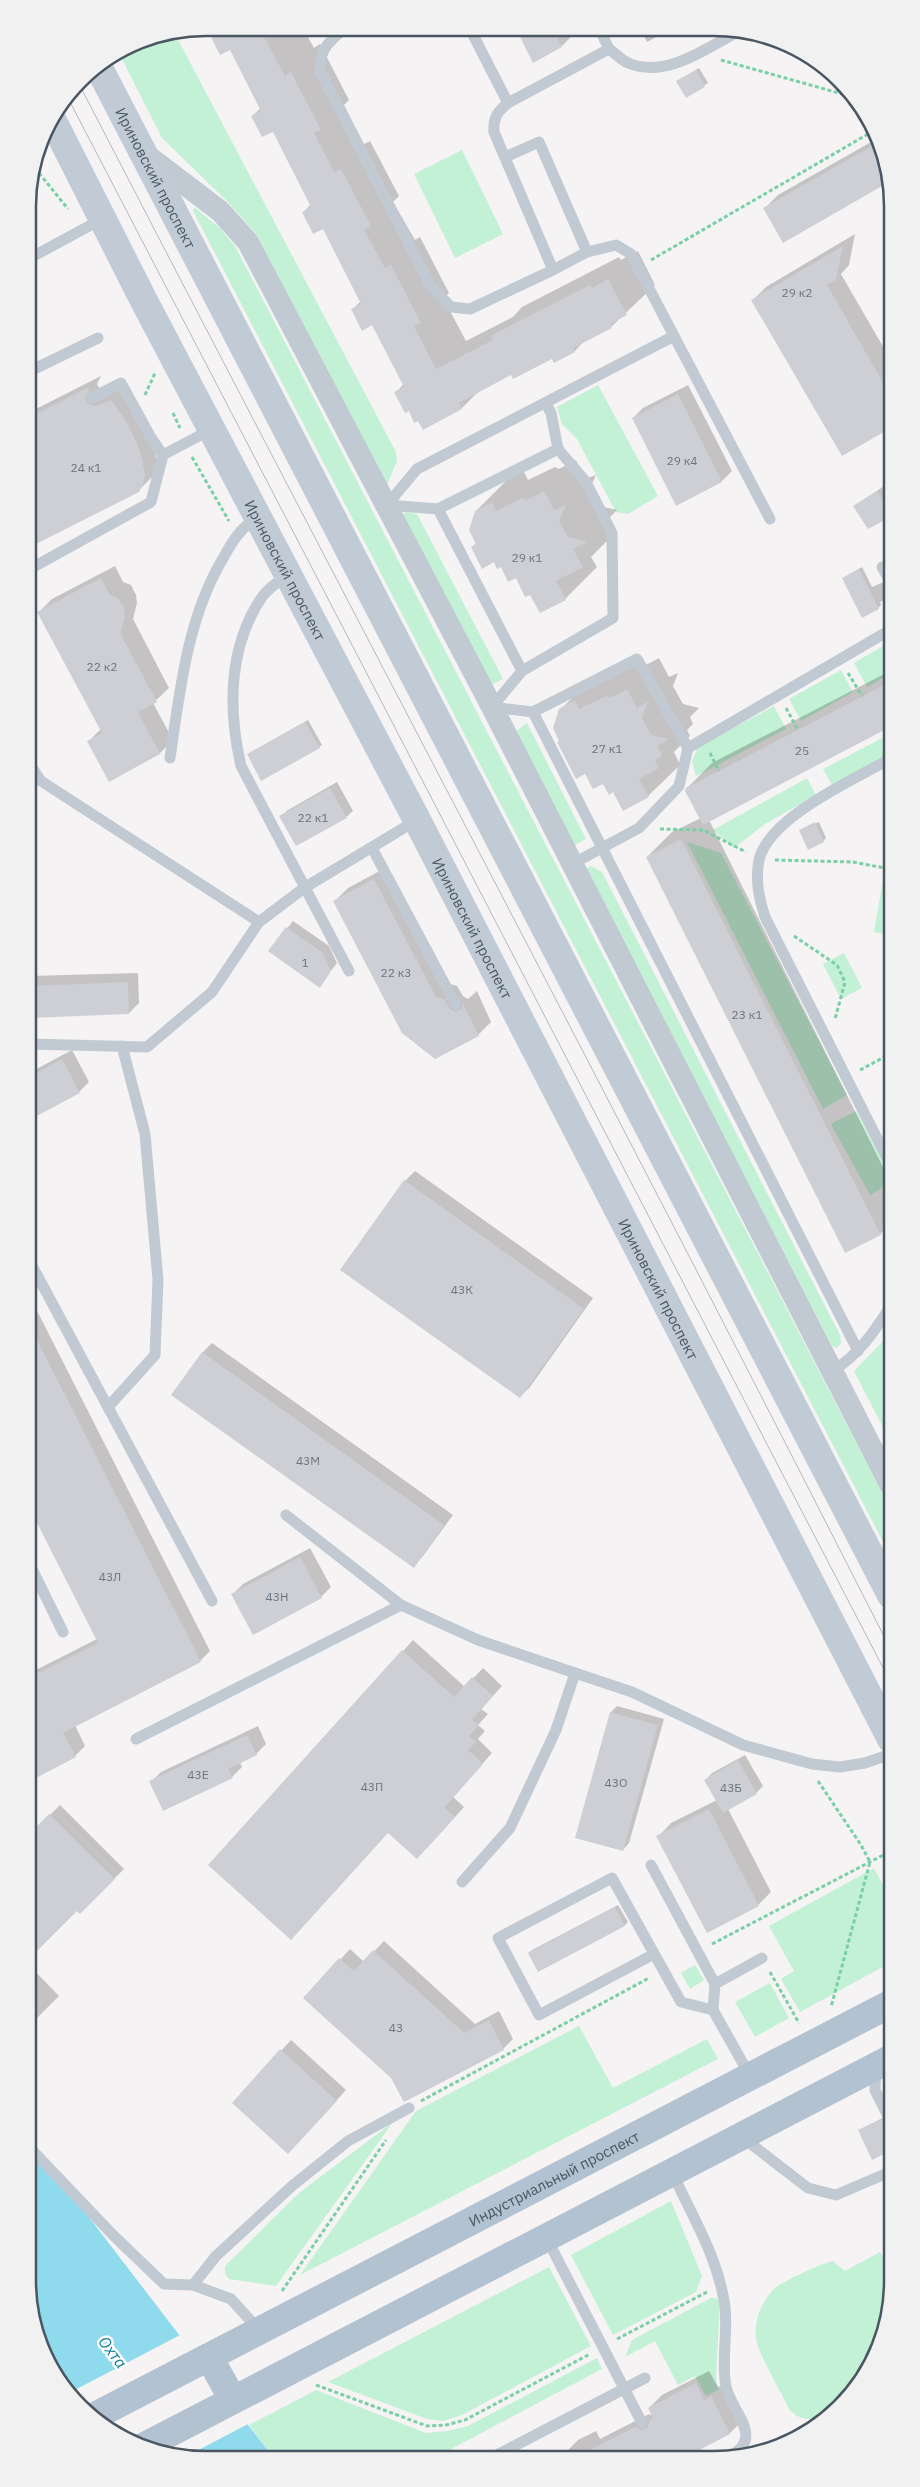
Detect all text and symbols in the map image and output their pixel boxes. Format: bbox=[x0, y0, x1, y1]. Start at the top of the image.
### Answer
street label: Ириновский проспект bbox=[112, 104, 200, 252]
house number: 29 к2 bbox=[781, 285, 813, 300]
house number: 29 к4 bbox=[666, 453, 698, 468]
house number: 24 к1 bbox=[70, 460, 102, 475]
street label: Ириновский проспект bbox=[241, 497, 330, 644]
house number: 29 к1 bbox=[511, 550, 543, 565]
house number: 22 к2 bbox=[86, 659, 118, 674]
house number: 27 к1 bbox=[591, 741, 623, 756]
house number: 25 bbox=[795, 743, 809, 758]
house number: 22 к1 bbox=[297, 810, 329, 825]
street label: Ириновский проспект bbox=[429, 854, 517, 1002]
house number: 1 bbox=[301, 955, 309, 970]
house number: 22 к3 bbox=[380, 965, 412, 980]
house number: 23 к1 bbox=[731, 1007, 763, 1022]
street label: Ириновский проспект bbox=[615, 1215, 703, 1363]
house number: 43К bbox=[451, 1282, 473, 1297]
house number: 43М bbox=[296, 1453, 320, 1468]
house number: 43Л bbox=[99, 1569, 121, 1584]
house number: 43Н bbox=[266, 1589, 288, 1604]
house number: 43Е bbox=[187, 1767, 209, 1782]
house number: 43О bbox=[605, 1775, 627, 1790]
house number: 43П bbox=[361, 1779, 383, 1794]
house number: 43Б bbox=[720, 1780, 742, 1795]
house number: 43 bbox=[389, 2020, 403, 2035]
street label: Индустриальный проспект bbox=[465, 2126, 642, 2230]
water label: Охта bbox=[94, 2332, 132, 2372]

